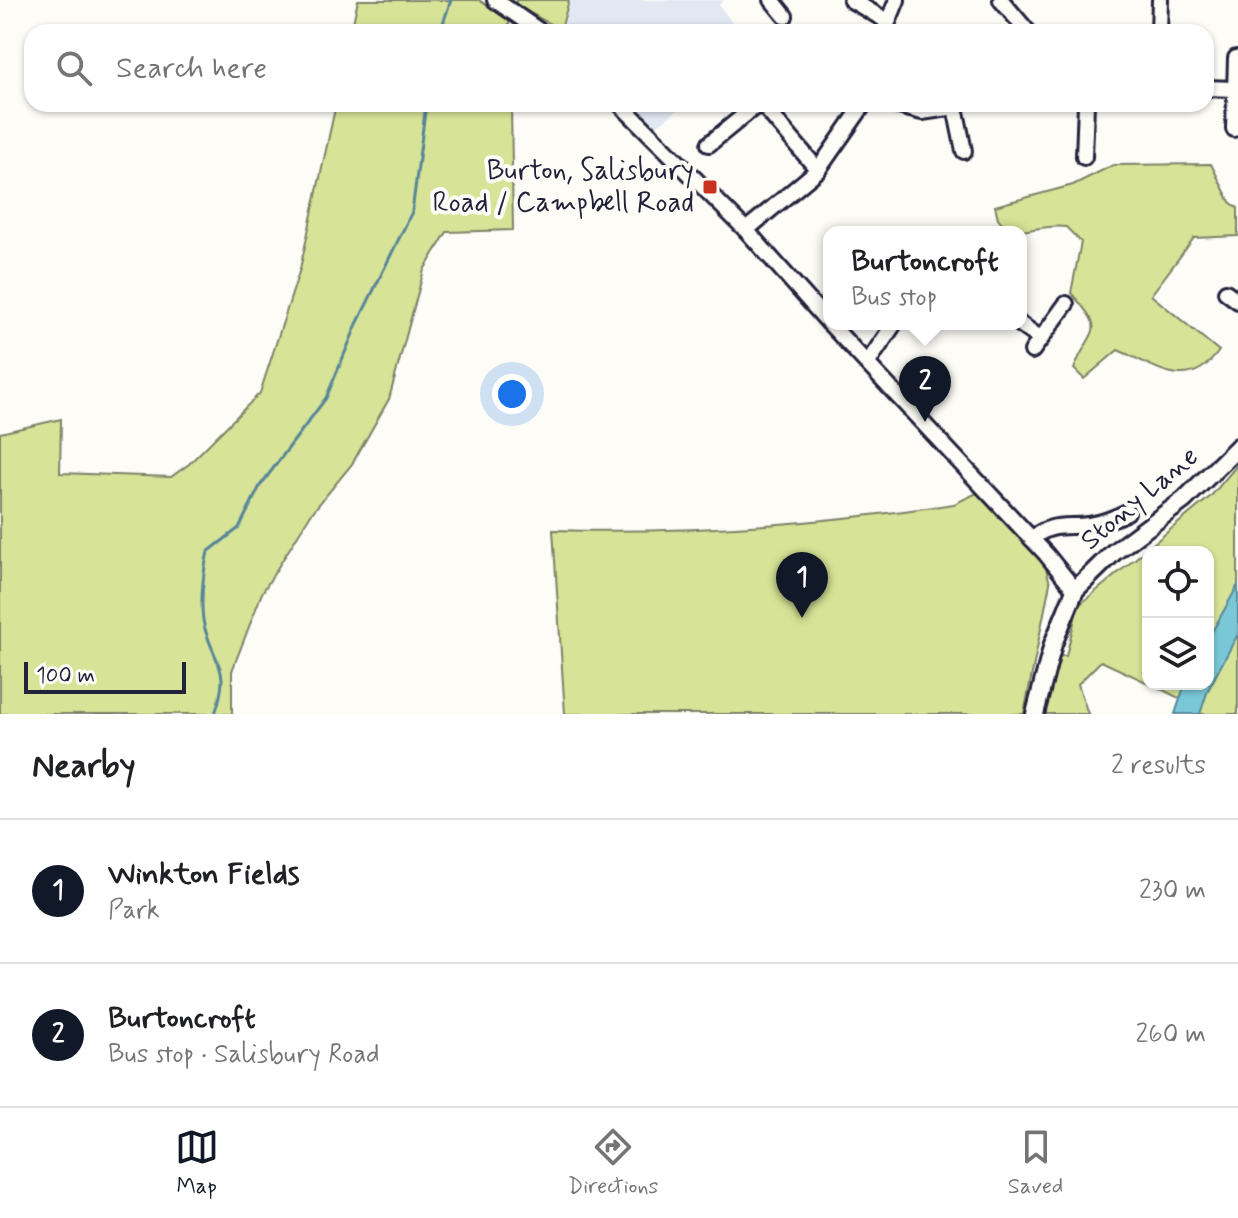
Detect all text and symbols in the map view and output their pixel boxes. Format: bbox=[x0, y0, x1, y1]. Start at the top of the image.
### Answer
search box bbox=[24, 24, 1214, 112]
icon: search bbox=[52, 46, 96, 90]
text: Search here bbox=[116, 49, 267, 88]
place label: Burton, Salisbury Road / Campbell Road bbox=[432, 153, 694, 222]
marker: Burton, Salisbury Road / Campbell Road bbox=[701, 178, 719, 196]
popup bbox=[823, 226, 1027, 330]
text: Burtoncroft bbox=[851, 242, 999, 281]
text: Bus stop bbox=[851, 281, 937, 315]
pin: 2 bbox=[899, 356, 951, 422]
your location bbox=[492, 374, 532, 414]
street label: Stony Lane bbox=[1073, 439, 1207, 559]
map controls bbox=[1142, 546, 1214, 690]
button: locate bbox=[1142, 546, 1214, 618]
pin: 1 bbox=[776, 552, 828, 618]
button: layers bbox=[1142, 618, 1214, 690]
scale bar bbox=[24, 658, 186, 694]
text: 100 m bbox=[36, 662, 95, 690]
text: Nearby bbox=[32, 744, 136, 789]
text: 2 results bbox=[1111, 749, 1206, 783]
text: Winkton Fields bbox=[108, 855, 300, 894]
text: 1 bbox=[52, 874, 64, 908]
text: 230 m bbox=[1139, 874, 1206, 908]
text: Park bbox=[108, 894, 160, 928]
text: Burtoncroft bbox=[108, 999, 256, 1038]
text: 2 bbox=[52, 1018, 64, 1052]
text: 260 m bbox=[1136, 1018, 1206, 1052]
text: Bus stop · Salisbury Road bbox=[108, 1038, 380, 1072]
tab: Map bbox=[175, 1125, 219, 1201]
tab: Directions bbox=[568, 1125, 658, 1201]
tab: Saved bbox=[1008, 1125, 1063, 1201]

